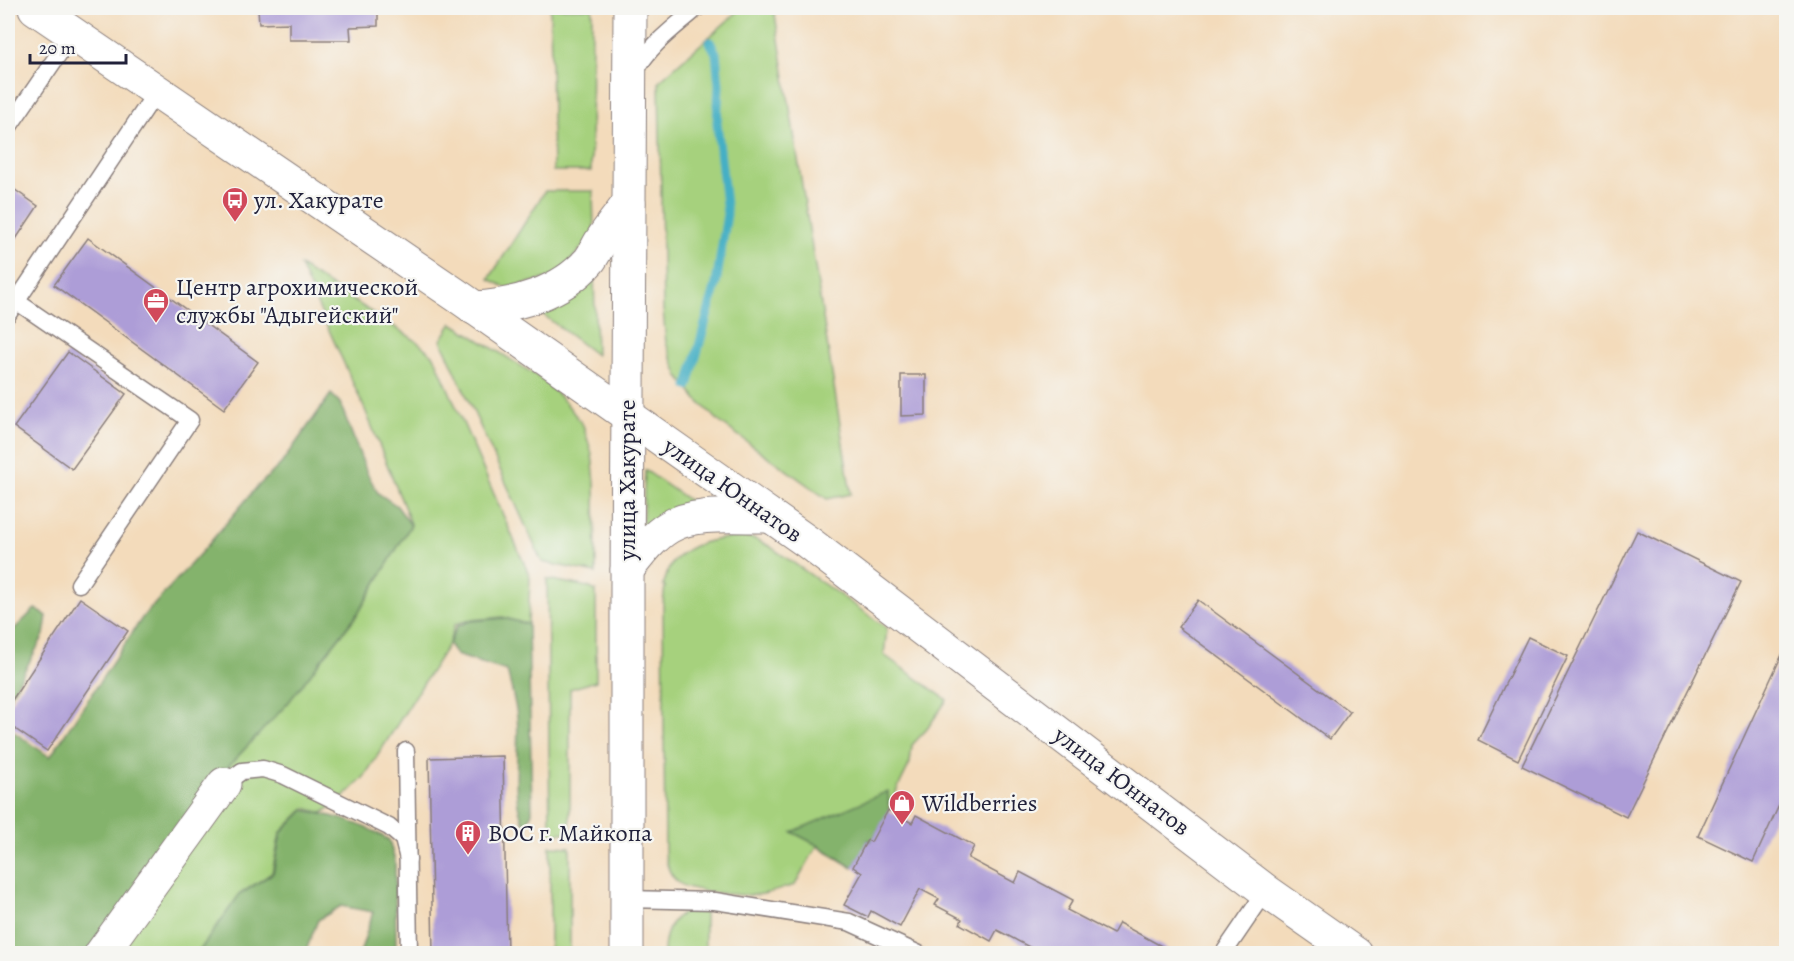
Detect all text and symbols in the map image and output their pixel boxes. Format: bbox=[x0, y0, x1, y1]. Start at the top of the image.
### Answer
scale bar bbox=[30, 27, 126, 65]
text: 20 m bbox=[39, 36, 76, 60]
place label: ул. Хакурате bbox=[253, 184, 384, 216]
bus stop icon: ул. Хакурате bbox=[220, 185, 250, 223]
place label: Центр агрохимической службы "Адыгейский" bbox=[176, 271, 418, 331]
office icon: Центр агрохимической службы "Адыгейский" bbox=[141, 286, 171, 324]
street label: улица Хакурате bbox=[611, 399, 643, 562]
street label: улица Юннатов bbox=[656, 430, 809, 550]
street label: улица Юннатов bbox=[1046, 719, 1197, 843]
place label: Wildberries bbox=[921, 787, 1037, 819]
shop icon: Wildberries bbox=[887, 788, 917, 826]
place label: ВОС г. Майкопа bbox=[488, 817, 652, 849]
building icon: ВОС г. Майкопа bbox=[453, 818, 483, 856]

